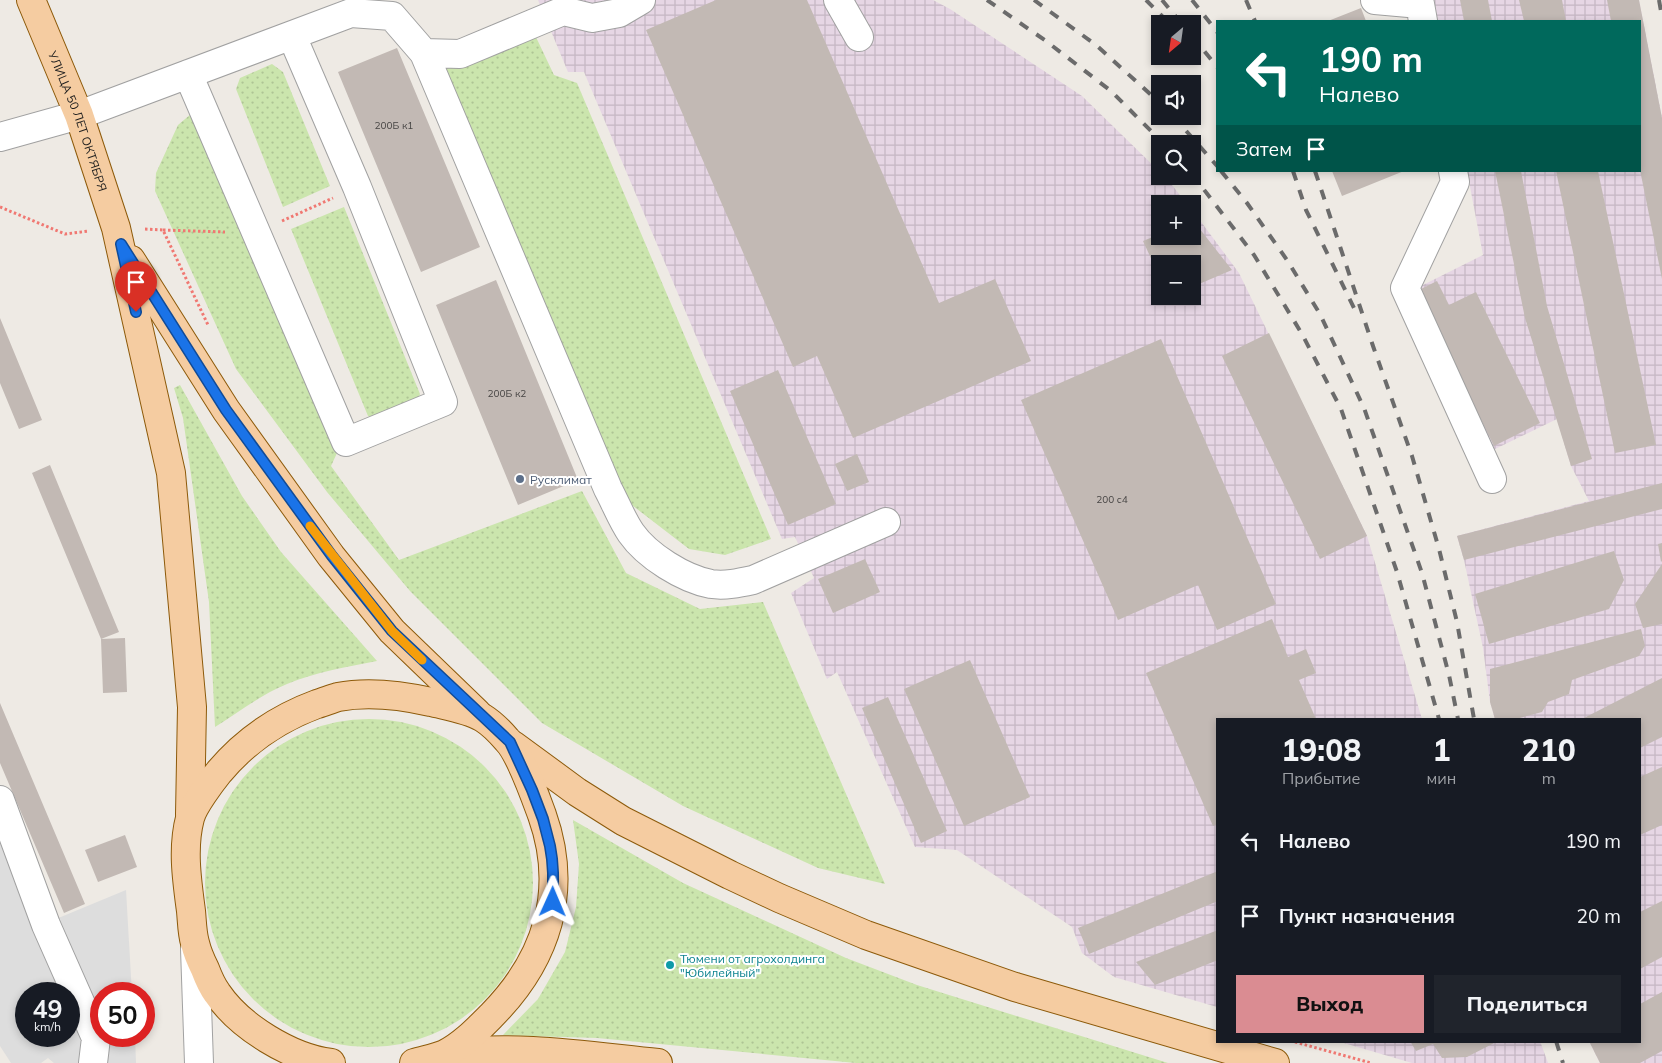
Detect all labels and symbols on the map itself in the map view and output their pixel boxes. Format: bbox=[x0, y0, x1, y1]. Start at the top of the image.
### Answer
north arrow bbox=[1151, 15, 1201, 65]
street label: УЛИЦА 50 ЛЕТ ОКТЯБРЯ bbox=[45, 48, 111, 193]
house number: 200Б к1 bbox=[375, 119, 413, 132]
pin bbox=[115, 261, 157, 312]
house number: 200Б к2 bbox=[488, 387, 526, 400]
place label: Русклимат bbox=[530, 472, 592, 487]
marker: Русклимат bbox=[514, 473, 526, 485]
house number: 200 с4 bbox=[1096, 493, 1128, 506]
position arrow bbox=[526, 875, 578, 927]
place label: Тюмени от агрохолдинга "Юбилейный" bbox=[680, 951, 825, 980]
marker: Тюмени от агрохолдинга "Юбилейный" bbox=[664, 959, 676, 971]
speed limit sign: 50 bbox=[90, 982, 155, 1047]

